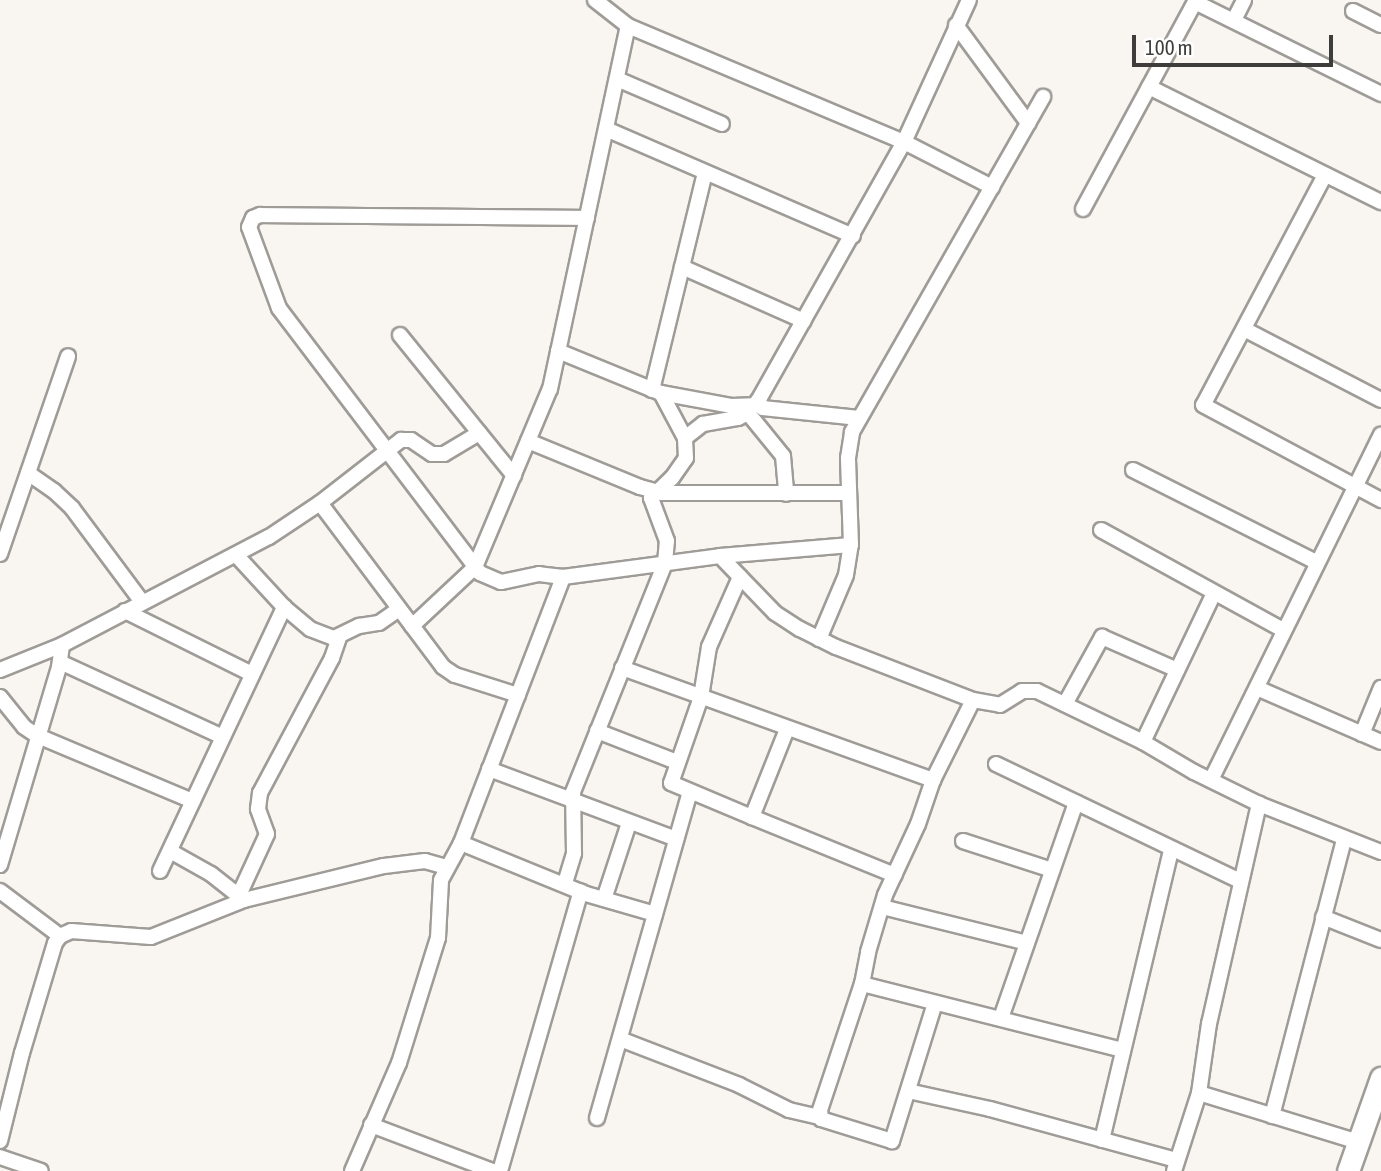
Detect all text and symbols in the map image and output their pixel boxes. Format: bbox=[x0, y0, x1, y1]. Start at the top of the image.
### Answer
scale bar bbox=[1136, 21, 1337, 65]
text: 100 m bbox=[1145, 35, 1193, 59]

